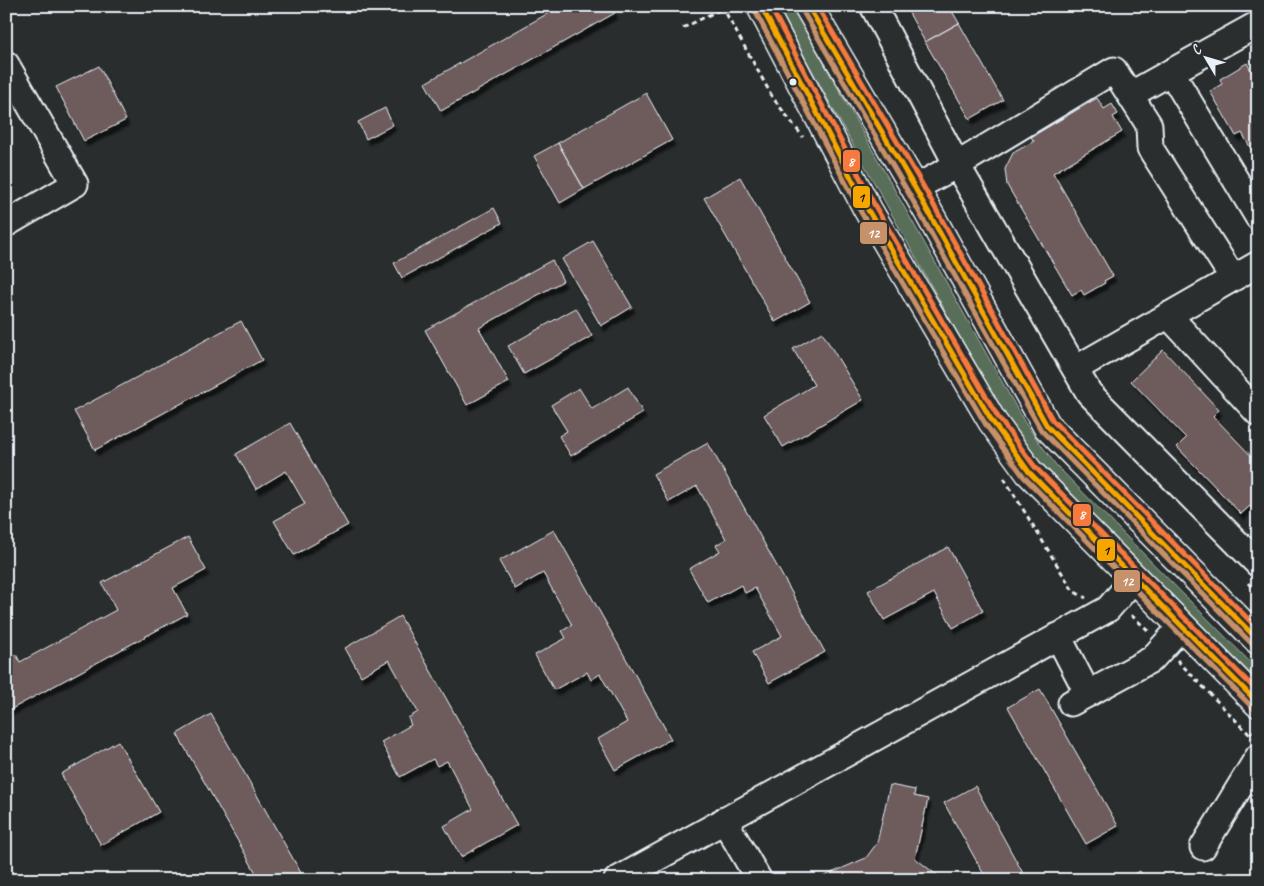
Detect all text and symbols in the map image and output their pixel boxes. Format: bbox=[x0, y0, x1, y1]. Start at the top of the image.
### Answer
north arrow bbox=[1182, 32, 1232, 82]
text: С bbox=[1187, 41, 1206, 58]
unlabelled marker bbox=[788, 77, 798, 87]
line badge: 8 bbox=[842, 149, 861, 173]
text: 8 bbox=[848, 153, 856, 170]
line badge: 1 bbox=[852, 185, 871, 209]
text: 1 bbox=[858, 189, 866, 206]
line badge: 12 bbox=[859, 221, 888, 245]
text: 12 bbox=[867, 225, 881, 242]
line badge: 8 bbox=[1072, 503, 1092, 527]
text: 8 bbox=[1079, 506, 1087, 523]
line badge: 1 bbox=[1096, 538, 1116, 562]
text: 1 bbox=[1103, 542, 1111, 559]
line badge: 12 bbox=[1113, 569, 1141, 593]
text: 12 bbox=[1121, 573, 1135, 590]

